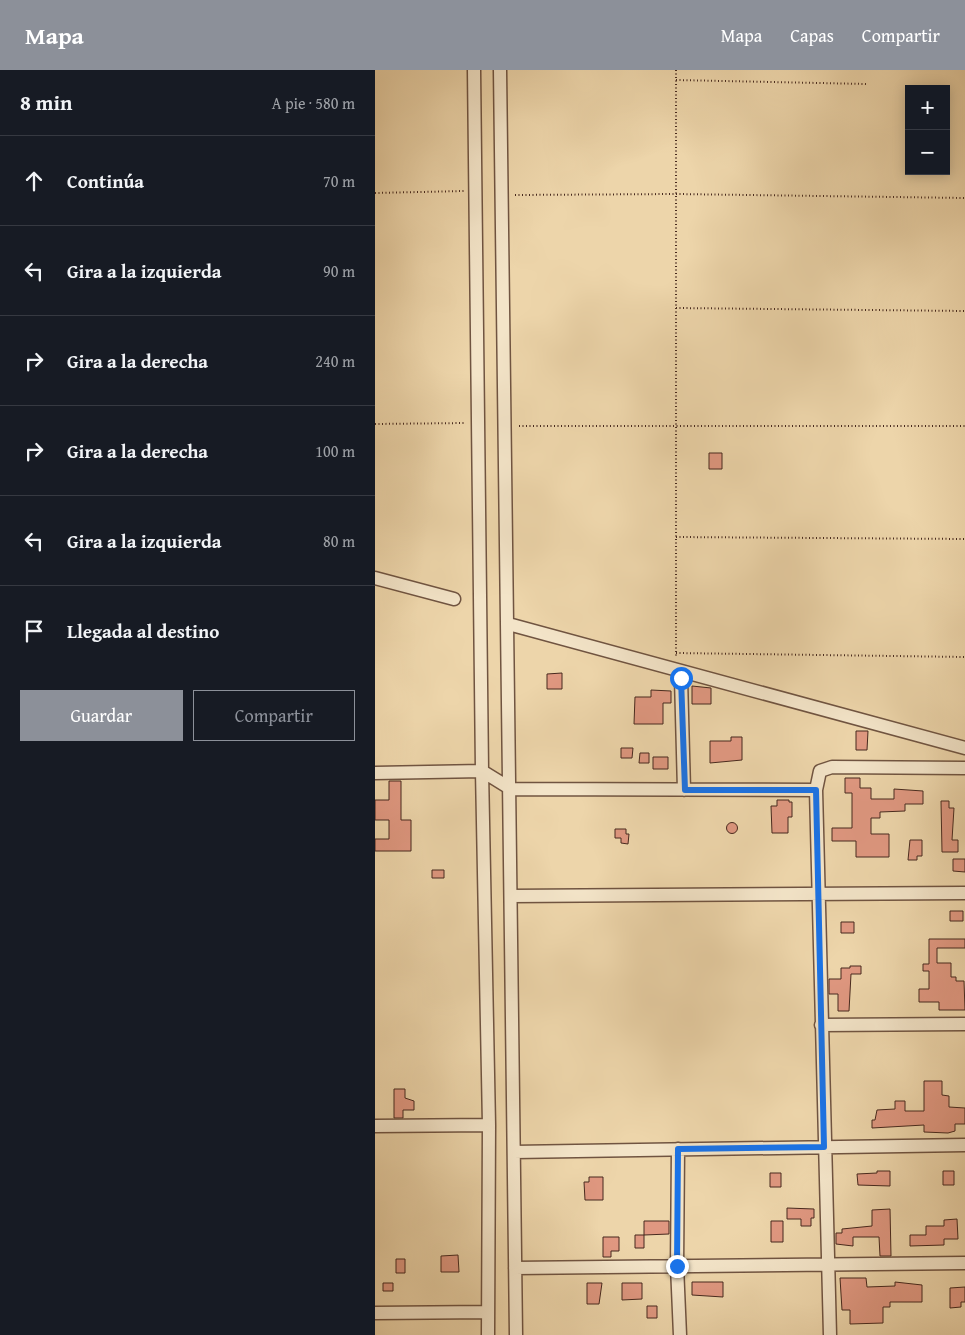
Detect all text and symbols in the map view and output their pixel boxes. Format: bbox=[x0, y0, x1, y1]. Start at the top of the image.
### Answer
text: Mapa bbox=[25, 18, 84, 53]
text: Mapa bbox=[721, 22, 762, 49]
text: Capas bbox=[790, 22, 834, 49]
text: Compartir bbox=[862, 22, 940, 49]
map controls bbox=[905, 85, 950, 175]
button: + bbox=[905, 85, 950, 130]
text: 8 min bbox=[20, 87, 72, 118]
text: A pie · 580 m bbox=[272, 91, 355, 115]
button: − bbox=[905, 130, 950, 175]
icon: ahead bbox=[20, 167, 48, 195]
text: Continúa bbox=[67, 167, 144, 195]
text: 70 m bbox=[323, 169, 355, 193]
icon: left bbox=[20, 257, 48, 285]
text: Gira a la izquierda bbox=[67, 257, 222, 285]
text: 90 m bbox=[323, 259, 355, 283]
icon: right bbox=[20, 347, 48, 375]
text: Gira a la derecha bbox=[67, 347, 208, 375]
text: 240 m bbox=[315, 349, 355, 373]
icon: right bbox=[20, 437, 48, 465]
text: Gira a la derecha bbox=[67, 437, 208, 465]
text: 100 m bbox=[315, 439, 355, 463]
icon: left bbox=[20, 527, 48, 555]
text: Gira a la izquierda bbox=[67, 527, 222, 555]
text: 80 m bbox=[323, 529, 355, 553]
icon: arrive bbox=[20, 617, 48, 645]
text: Llegada al destino bbox=[67, 617, 219, 645]
route start bbox=[670, 667, 693, 690]
button: Guardar bbox=[20, 690, 183, 741]
button: Compartir bbox=[193, 690, 355, 741]
route end bbox=[666, 1255, 689, 1278]

